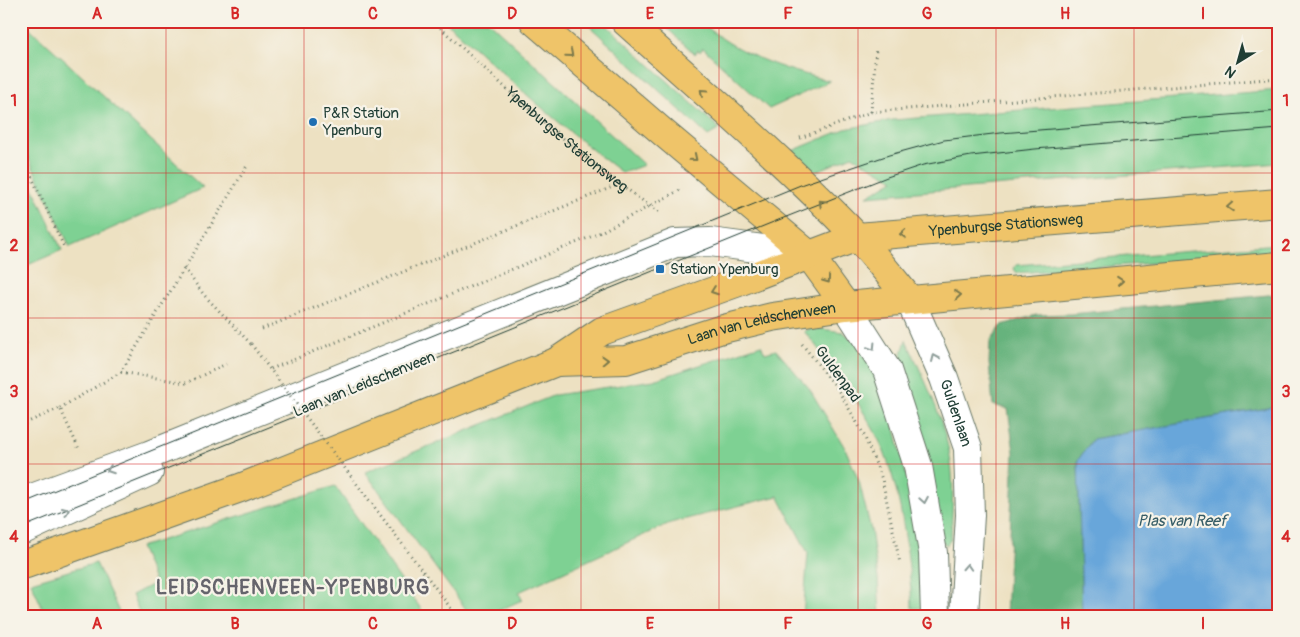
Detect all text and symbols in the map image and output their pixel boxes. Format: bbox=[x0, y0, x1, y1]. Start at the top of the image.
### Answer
text: A bbox=[92, 4, 103, 24]
text: B bbox=[230, 4, 240, 24]
text: C bbox=[368, 4, 378, 24]
text: D bbox=[507, 4, 517, 24]
text: E bbox=[646, 4, 655, 24]
text: F bbox=[783, 4, 793, 24]
text: G bbox=[922, 4, 933, 24]
text: H bbox=[1060, 4, 1070, 24]
text: I bbox=[1201, 4, 1205, 24]
north arrow bbox=[1212, 38, 1262, 88]
one-way arrow bbox=[565, 48, 574, 57]
text: N bbox=[1222, 62, 1239, 82]
street label: Ypenburgse Stationsweg bbox=[501, 83, 632, 197]
one-way arrow bbox=[700, 89, 709, 98]
text: 1 bbox=[11, 91, 17, 111]
text: 1 bbox=[1283, 91, 1289, 111]
place label: P&R Station Ypenburg bbox=[322, 104, 399, 140]
marker: P&R Station Ypenburg bbox=[307, 116, 319, 128]
one-way arrow bbox=[689, 153, 698, 162]
one-way arrow bbox=[819, 200, 828, 209]
one-way arrow bbox=[1226, 201, 1234, 212]
street label: Ypenburgse Stationsweg bbox=[927, 210, 1084, 241]
one-way arrow bbox=[899, 228, 907, 239]
text: 2 bbox=[10, 236, 19, 256]
text: 2 bbox=[1282, 236, 1291, 256]
place label: Station Ypenburg bbox=[670, 260, 778, 279]
marker: Station Ypenburg bbox=[654, 263, 666, 275]
one-way arrow bbox=[821, 274, 830, 284]
one-way arrow bbox=[1117, 275, 1125, 286]
one-way arrow bbox=[710, 285, 719, 295]
one-way arrow bbox=[955, 290, 963, 301]
street label: Laan van Leidschenveen bbox=[685, 299, 837, 349]
one-way arrow bbox=[866, 341, 875, 351]
street label: Guldenpad bbox=[811, 342, 865, 406]
street label: Laan van Leidschenveen bbox=[290, 347, 438, 422]
one-way arrow bbox=[931, 354, 942, 363]
one-way arrow bbox=[601, 355, 609, 366]
street label: Guldenlaan bbox=[935, 377, 976, 449]
text: 3 bbox=[10, 382, 19, 402]
text: 3 bbox=[1282, 382, 1291, 402]
one-way arrow bbox=[106, 464, 114, 474]
one-way arrow bbox=[918, 495, 928, 504]
one-way arrow bbox=[61, 507, 70, 518]
water label: Plas van Reef bbox=[1138, 511, 1230, 531]
text: 4 bbox=[9, 527, 19, 547]
text: 4 bbox=[1281, 527, 1291, 547]
one-way arrow bbox=[962, 563, 973, 571]
district label: LEIDSCHENVEEN-YPENBURG bbox=[156, 575, 430, 600]
text: A bbox=[92, 614, 103, 634]
text: B bbox=[230, 614, 240, 634]
text: C bbox=[368, 614, 378, 634]
text: D bbox=[507, 614, 517, 634]
text: E bbox=[646, 614, 655, 634]
text: F bbox=[783, 614, 793, 634]
text: G bbox=[922, 614, 933, 634]
text: H bbox=[1060, 614, 1070, 634]
text: I bbox=[1201, 614, 1205, 634]

